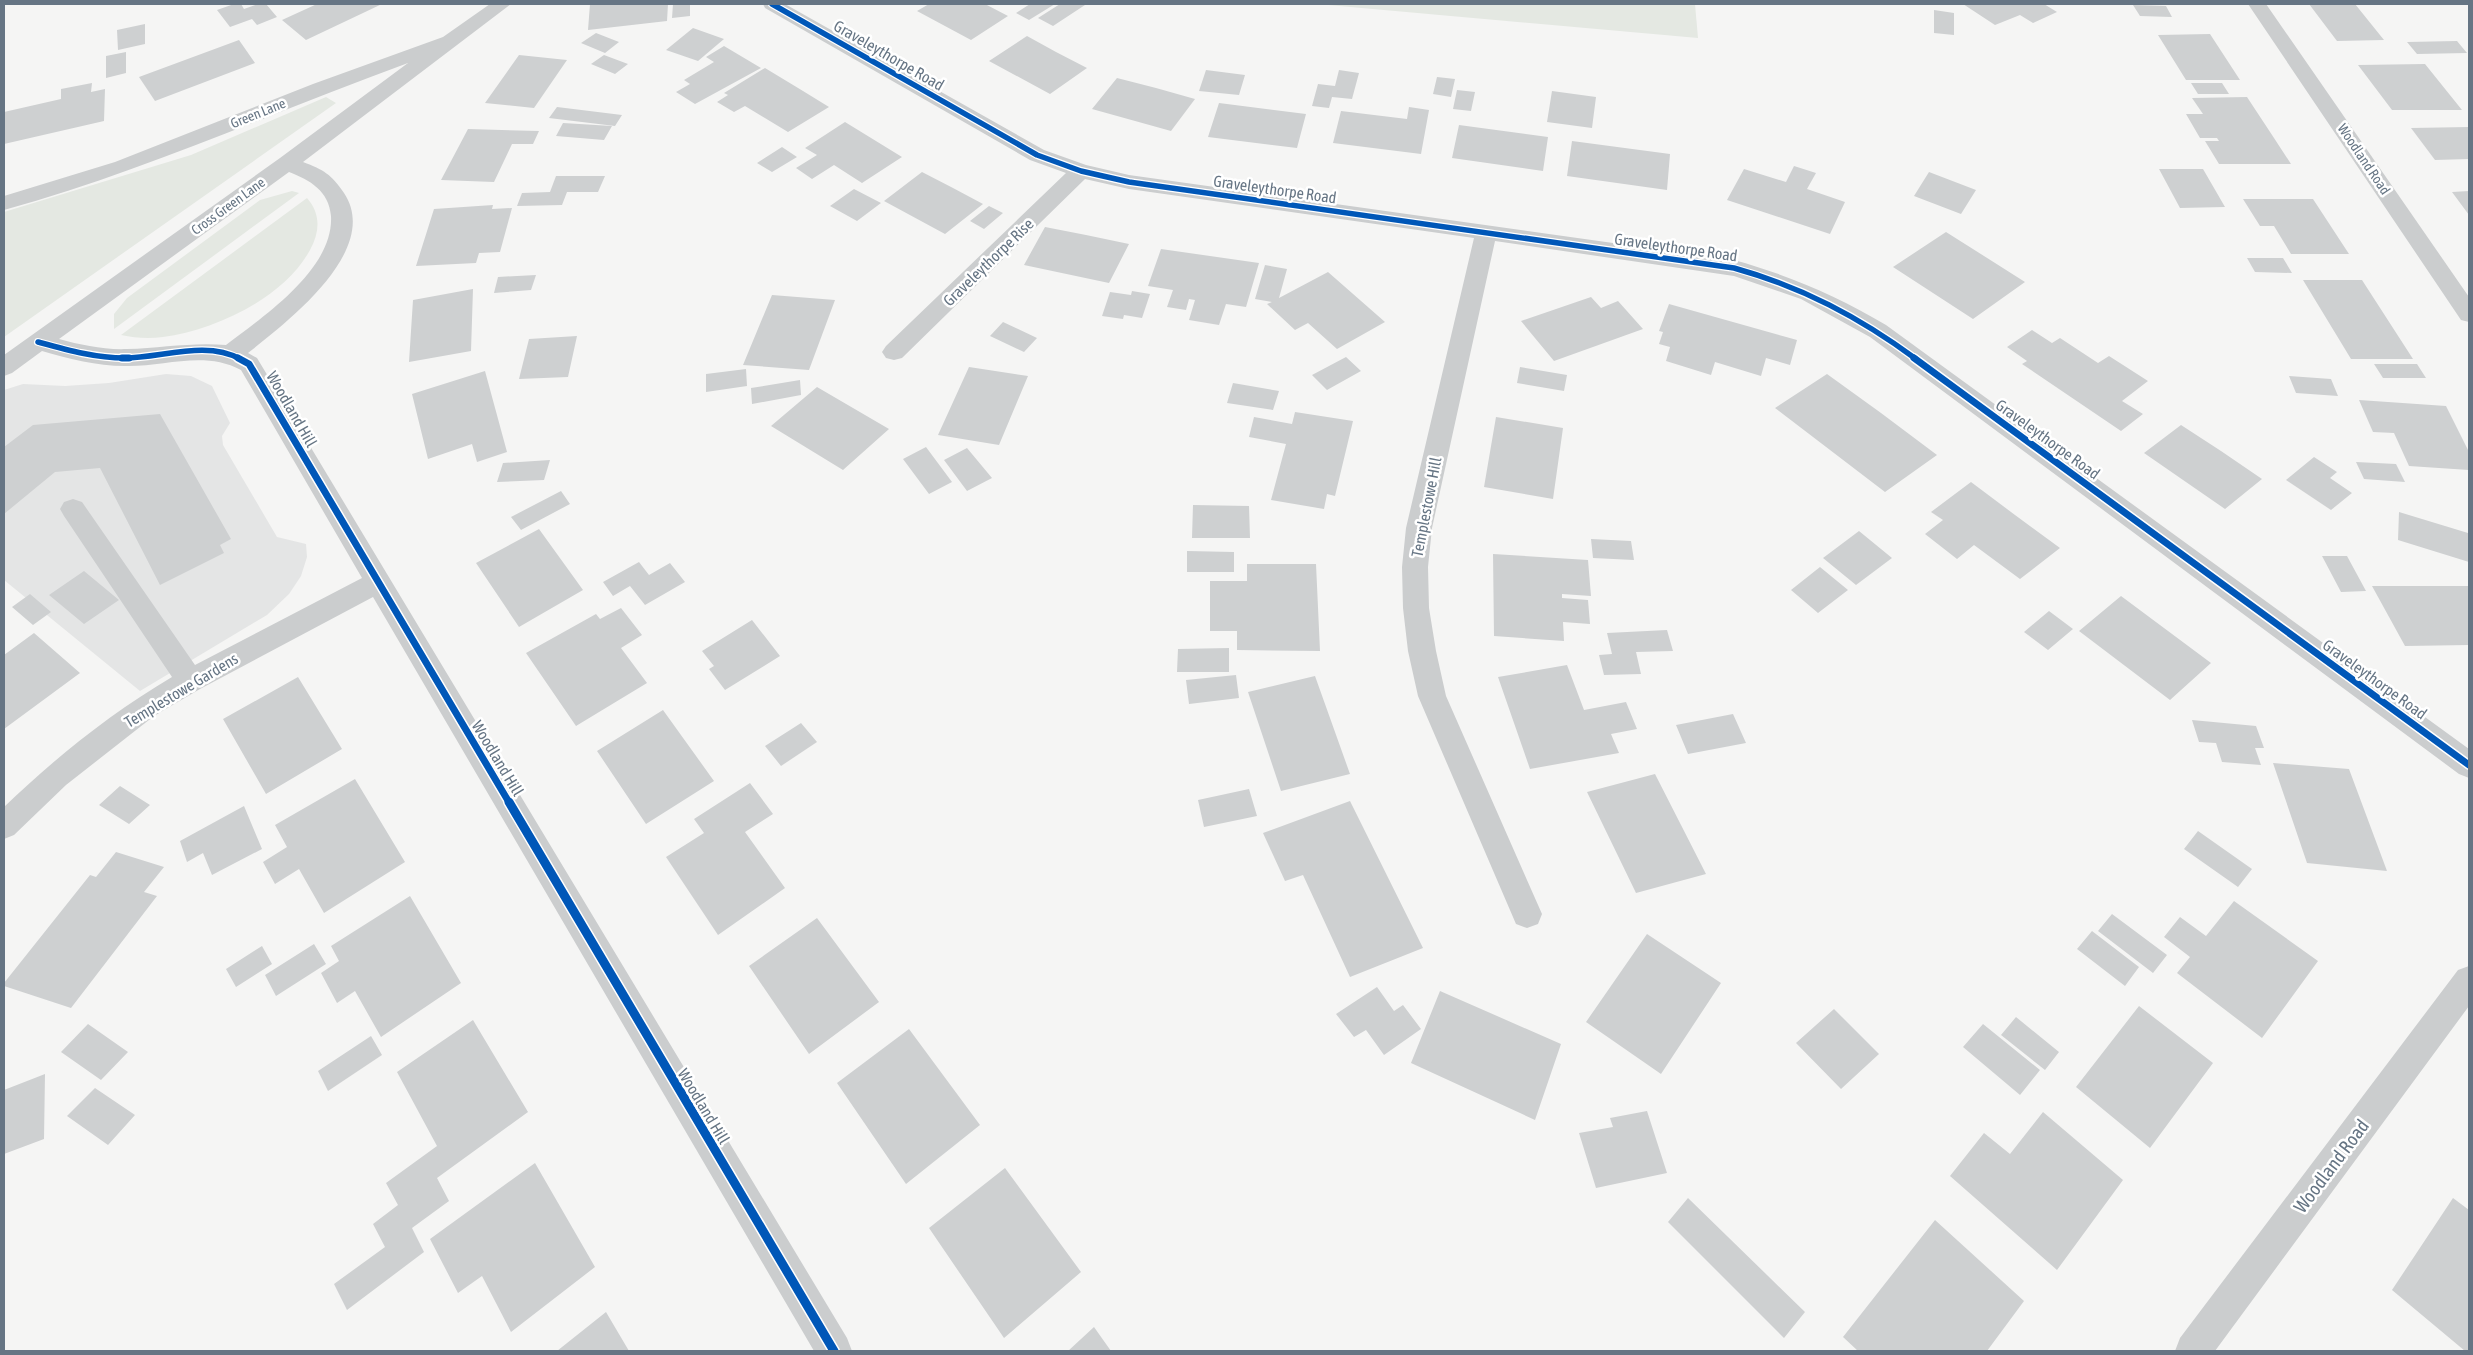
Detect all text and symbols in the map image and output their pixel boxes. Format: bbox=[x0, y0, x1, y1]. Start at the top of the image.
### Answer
street label: Graveleythorpe Road bbox=[830, 16, 947, 95]
street label: Green Lane bbox=[228, 95, 288, 131]
street label: Woodland Road bbox=[2334, 121, 2394, 197]
street label: Graveleythorpe Road bbox=[1212, 171, 1338, 208]
street label: Cross Green Lane bbox=[188, 174, 268, 238]
street label: Graveleythorpe Rise bbox=[939, 215, 1037, 310]
street label: Graveleythorpe Road bbox=[1613, 229, 1739, 266]
street label: Woodland Hill bbox=[263, 368, 321, 451]
street label: Graveleythorpe Road bbox=[1992, 395, 2103, 484]
street label: Templestowe Hill bbox=[1407, 455, 1446, 559]
street label: Graveleythorpe Road bbox=[2319, 635, 2430, 724]
street label: Templestowe Gardens bbox=[121, 649, 242, 732]
street label: Woodland Hill bbox=[469, 717, 528, 799]
street label: Woodland Hill bbox=[675, 1065, 734, 1147]
street label: Woodland Road bbox=[2289, 1115, 2373, 1217]

